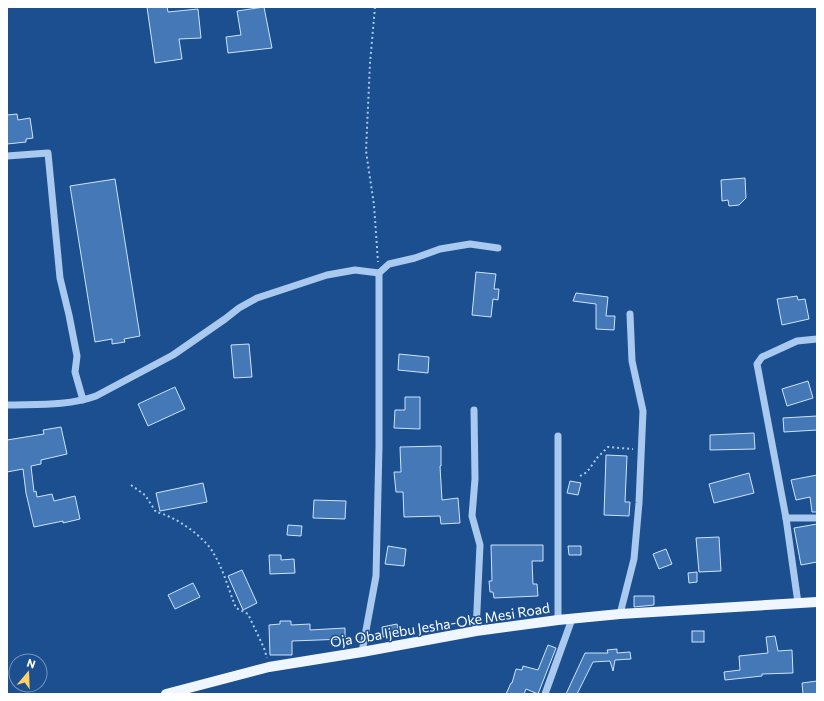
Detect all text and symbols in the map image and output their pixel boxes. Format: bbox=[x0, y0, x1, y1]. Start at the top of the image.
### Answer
street label: Oja Oba Ijebu Jesha-Oke Mesi Road bbox=[329, 599, 551, 650]
north arrow bbox=[8, 653, 48, 693]
text: N bbox=[25, 656, 37, 671]

